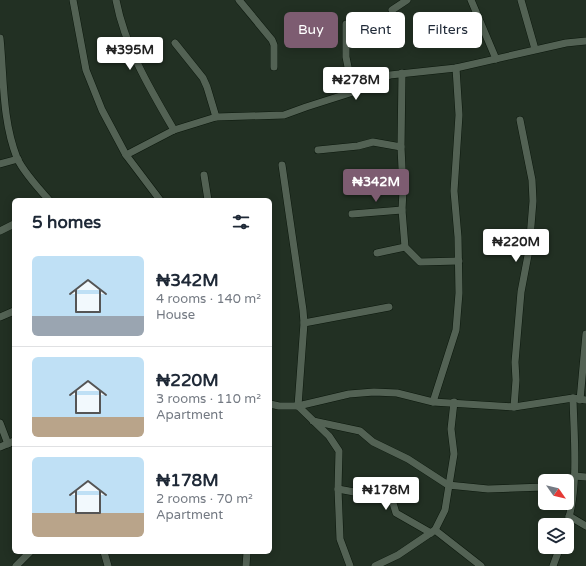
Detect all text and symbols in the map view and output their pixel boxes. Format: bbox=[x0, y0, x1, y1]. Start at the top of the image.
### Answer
chip: Buy bbox=[284, 12, 338, 48]
chip: Rent bbox=[346, 12, 405, 48]
chip: Filters bbox=[413, 12, 482, 48]
pin: ₦395M bbox=[102, 37, 158, 71]
text: ₦395M bbox=[106, 42, 154, 58]
pin: ₦278M bbox=[328, 67, 384, 101]
text: ₦278M bbox=[332, 72, 380, 88]
pin: ₦342M bbox=[348, 169, 404, 203]
text: ₦342M bbox=[352, 174, 400, 190]
icon: filters bbox=[230, 211, 252, 233]
text: 5 homes bbox=[32, 212, 101, 233]
pin: ₦220M bbox=[488, 229, 544, 263]
text: ₦220M bbox=[492, 234, 540, 250]
text: ₦342M bbox=[156, 270, 219, 291]
icon: home bbox=[64, 272, 112, 320]
text: 4 rooms · 140 m² bbox=[156, 291, 261, 307]
text: House bbox=[156, 307, 195, 323]
text: ₦220M bbox=[156, 370, 219, 391]
icon: home bbox=[64, 373, 112, 421]
text: 3 rooms · 110 m² bbox=[156, 391, 261, 407]
text: Apartment bbox=[156, 407, 223, 423]
text: ₦178M bbox=[156, 470, 219, 491]
icon: home bbox=[64, 473, 112, 521]
north arrow bbox=[538, 474, 574, 510]
map controls bbox=[538, 474, 574, 554]
pin: ₦178M bbox=[358, 477, 414, 511]
text: ₦178M bbox=[362, 482, 410, 498]
text: 2 rooms · 70 m² bbox=[156, 491, 253, 507]
text: Apartment bbox=[156, 507, 223, 523]
button: layers bbox=[538, 518, 574, 554]

